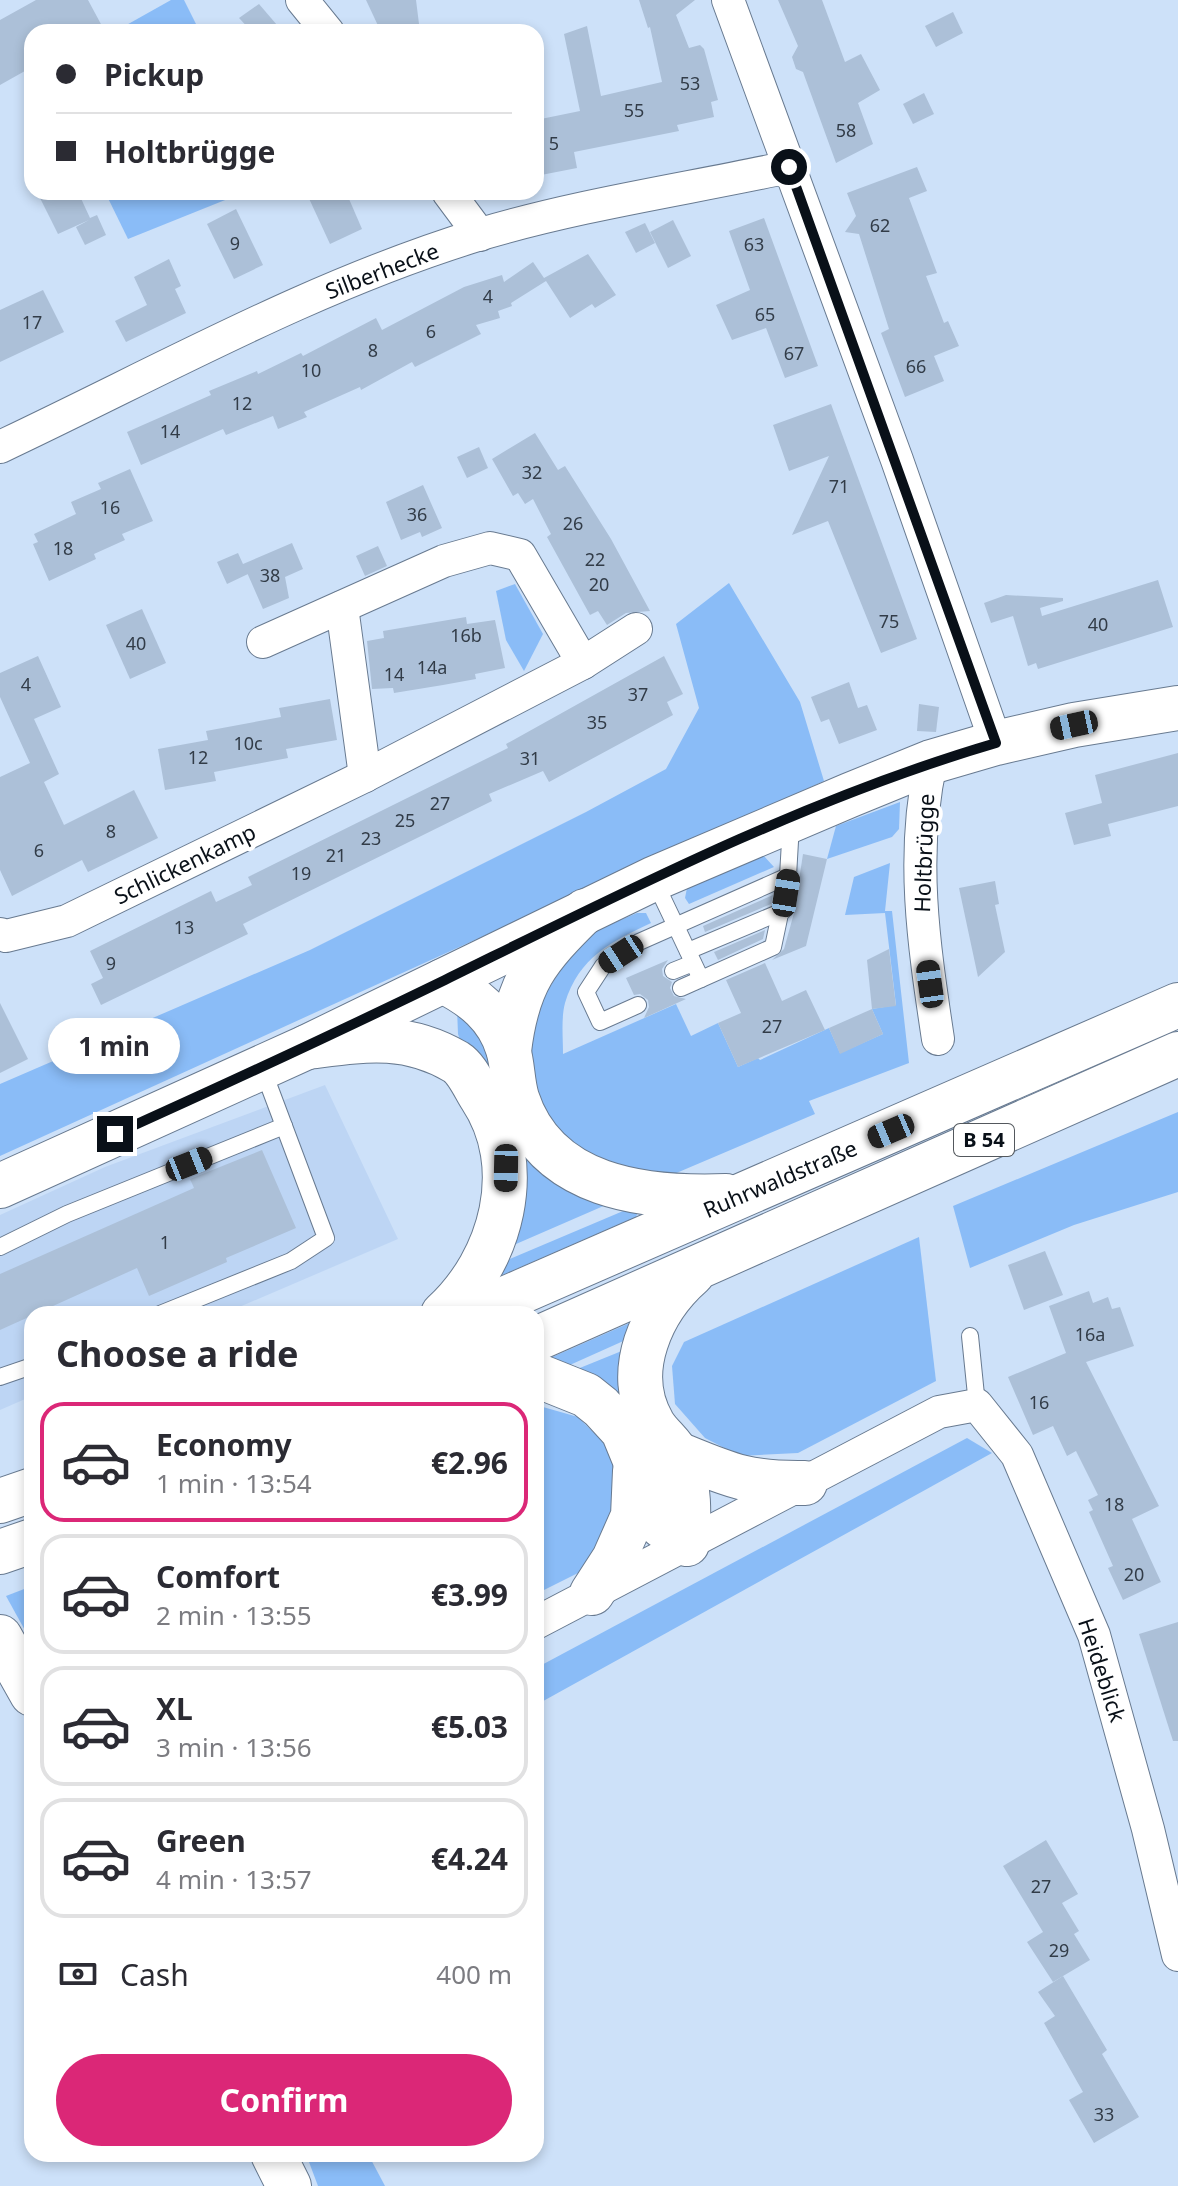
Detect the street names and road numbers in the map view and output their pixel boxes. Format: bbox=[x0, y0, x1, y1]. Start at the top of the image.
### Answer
street label: Silberhecke bbox=[321, 235, 443, 305]
street label: Holtbrügge bbox=[906, 793, 940, 913]
street label: Schlickenkamp bbox=[109, 816, 260, 910]
road number: B 54 bbox=[954, 1124, 1014, 1156]
street label: Ruhrwaldstraße bbox=[698, 1132, 861, 1224]
street label: Heideblick bbox=[1072, 1614, 1134, 1726]

